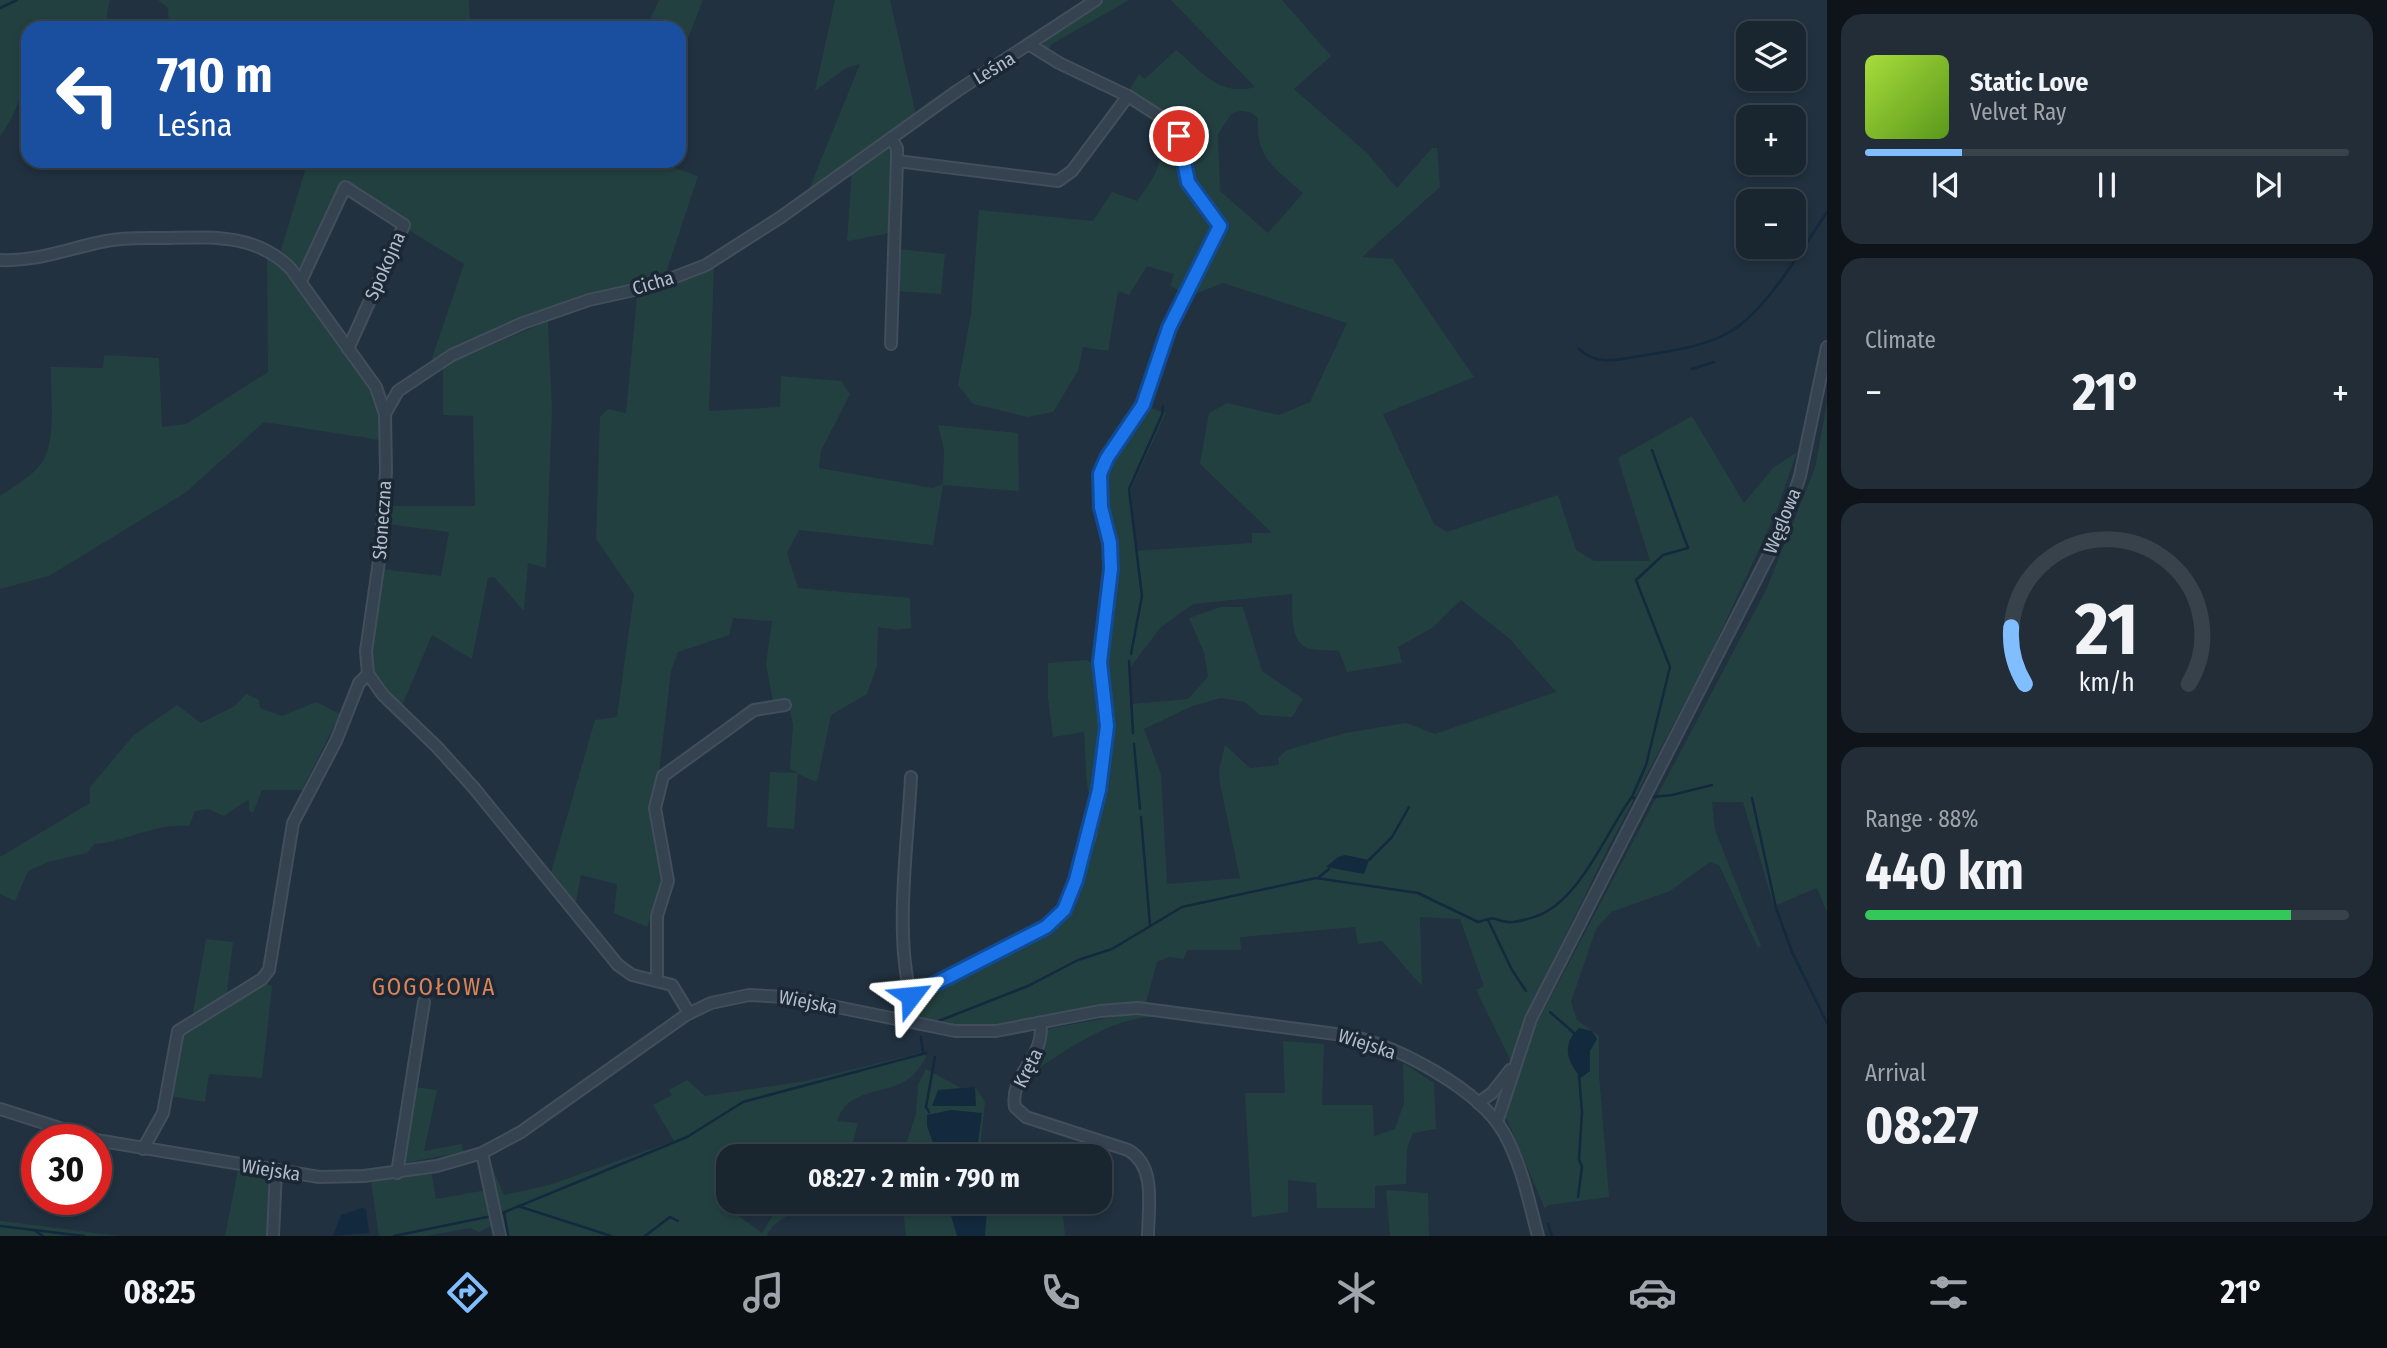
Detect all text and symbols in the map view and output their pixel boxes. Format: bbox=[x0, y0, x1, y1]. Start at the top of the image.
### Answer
map controls bbox=[1736, 21, 1806, 259]
button: layers bbox=[1736, 21, 1806, 91]
text: 710 m bbox=[157, 46, 273, 105]
street label: Leśna bbox=[969, 47, 1019, 89]
icon: left bbox=[42, 49, 133, 140]
text: Static Love bbox=[1970, 67, 2088, 98]
text: Velvet Ray bbox=[1970, 98, 2066, 126]
button: + bbox=[1736, 105, 1806, 175]
text: Leśna bbox=[157, 106, 233, 144]
pin bbox=[1149, 106, 1209, 166]
icon: arrive bbox=[1160, 117, 1198, 155]
icon: previous bbox=[1927, 166, 1965, 204]
icon: pause bbox=[2088, 166, 2126, 204]
icon: next bbox=[2249, 166, 2287, 204]
button: − bbox=[1736, 189, 1806, 259]
street label: Spokojna bbox=[360, 228, 410, 304]
street label: Cicha bbox=[630, 266, 676, 300]
text: Climate bbox=[1865, 326, 1936, 354]
text: 21° bbox=[2072, 361, 2142, 424]
text: − bbox=[1865, 370, 1882, 416]
text: + bbox=[2332, 370, 2349, 416]
street label: Słoneczna bbox=[368, 480, 396, 560]
street label: Węglowa bbox=[1758, 485, 1806, 557]
text: 21 bbox=[2074, 586, 2139, 673]
text: km/h bbox=[2079, 668, 2135, 698]
text: Range · 88% bbox=[1865, 805, 1978, 833]
text: 440 km bbox=[1865, 840, 2024, 903]
position arrow bbox=[874, 959, 948, 1033]
district label: GOGOŁOWA bbox=[372, 973, 496, 1001]
street label: Wiejska bbox=[777, 985, 839, 1019]
street label: Wiejska bbox=[1335, 1024, 1399, 1064]
street label: Kręta bbox=[1008, 1045, 1048, 1091]
text: Arrival bbox=[1865, 1059, 1926, 1087]
text: 08:27 bbox=[1865, 1094, 1979, 1157]
speed limit sign: 30 bbox=[21, 1124, 112, 1215]
street label: Wiejska bbox=[240, 1154, 302, 1186]
text: 08:27 · 2 min · 790 m bbox=[808, 1163, 1020, 1194]
icon: directions bbox=[443, 1268, 492, 1317]
icon: music bbox=[739, 1268, 788, 1317]
icon: phone bbox=[1036, 1268, 1085, 1317]
icon: climate bbox=[1332, 1268, 1381, 1317]
icon: car bbox=[1628, 1268, 1677, 1317]
icon: filters bbox=[1924, 1268, 1973, 1317]
text: 08:25 bbox=[124, 1273, 196, 1311]
text: 21° bbox=[2220, 1273, 2263, 1311]

